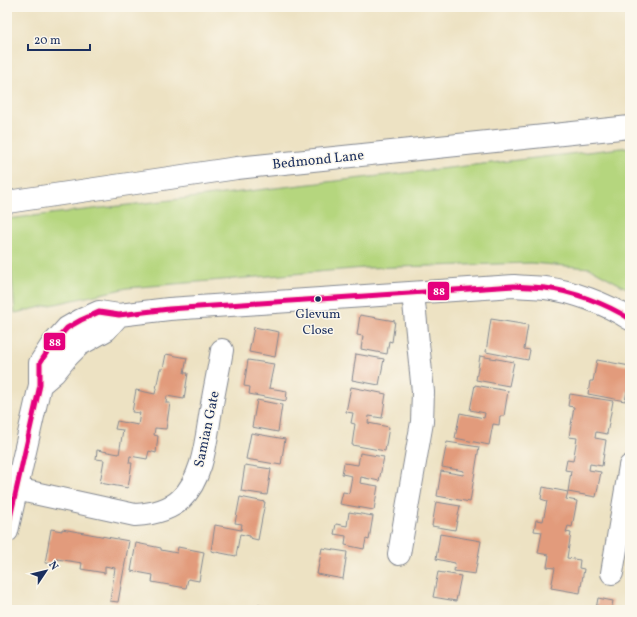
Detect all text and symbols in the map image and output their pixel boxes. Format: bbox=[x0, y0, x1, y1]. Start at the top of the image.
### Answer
scale bar bbox=[28, 26, 90, 52]
text: 20 m bbox=[34, 33, 61, 49]
street label: Bedmond Lane bbox=[271, 146, 365, 175]
line badge: 88 bbox=[427, 281, 450, 301]
text: 88 bbox=[433, 285, 445, 300]
marker: Glevum Close bbox=[313, 294, 323, 304]
place label: Glevum Close bbox=[295, 306, 341, 340]
line badge: 88 bbox=[43, 332, 66, 351]
text: 88 bbox=[49, 336, 61, 351]
street label: Samian Gate bbox=[190, 389, 225, 469]
north arrow bbox=[26, 551, 66, 591]
text: N bbox=[45, 559, 61, 574]

